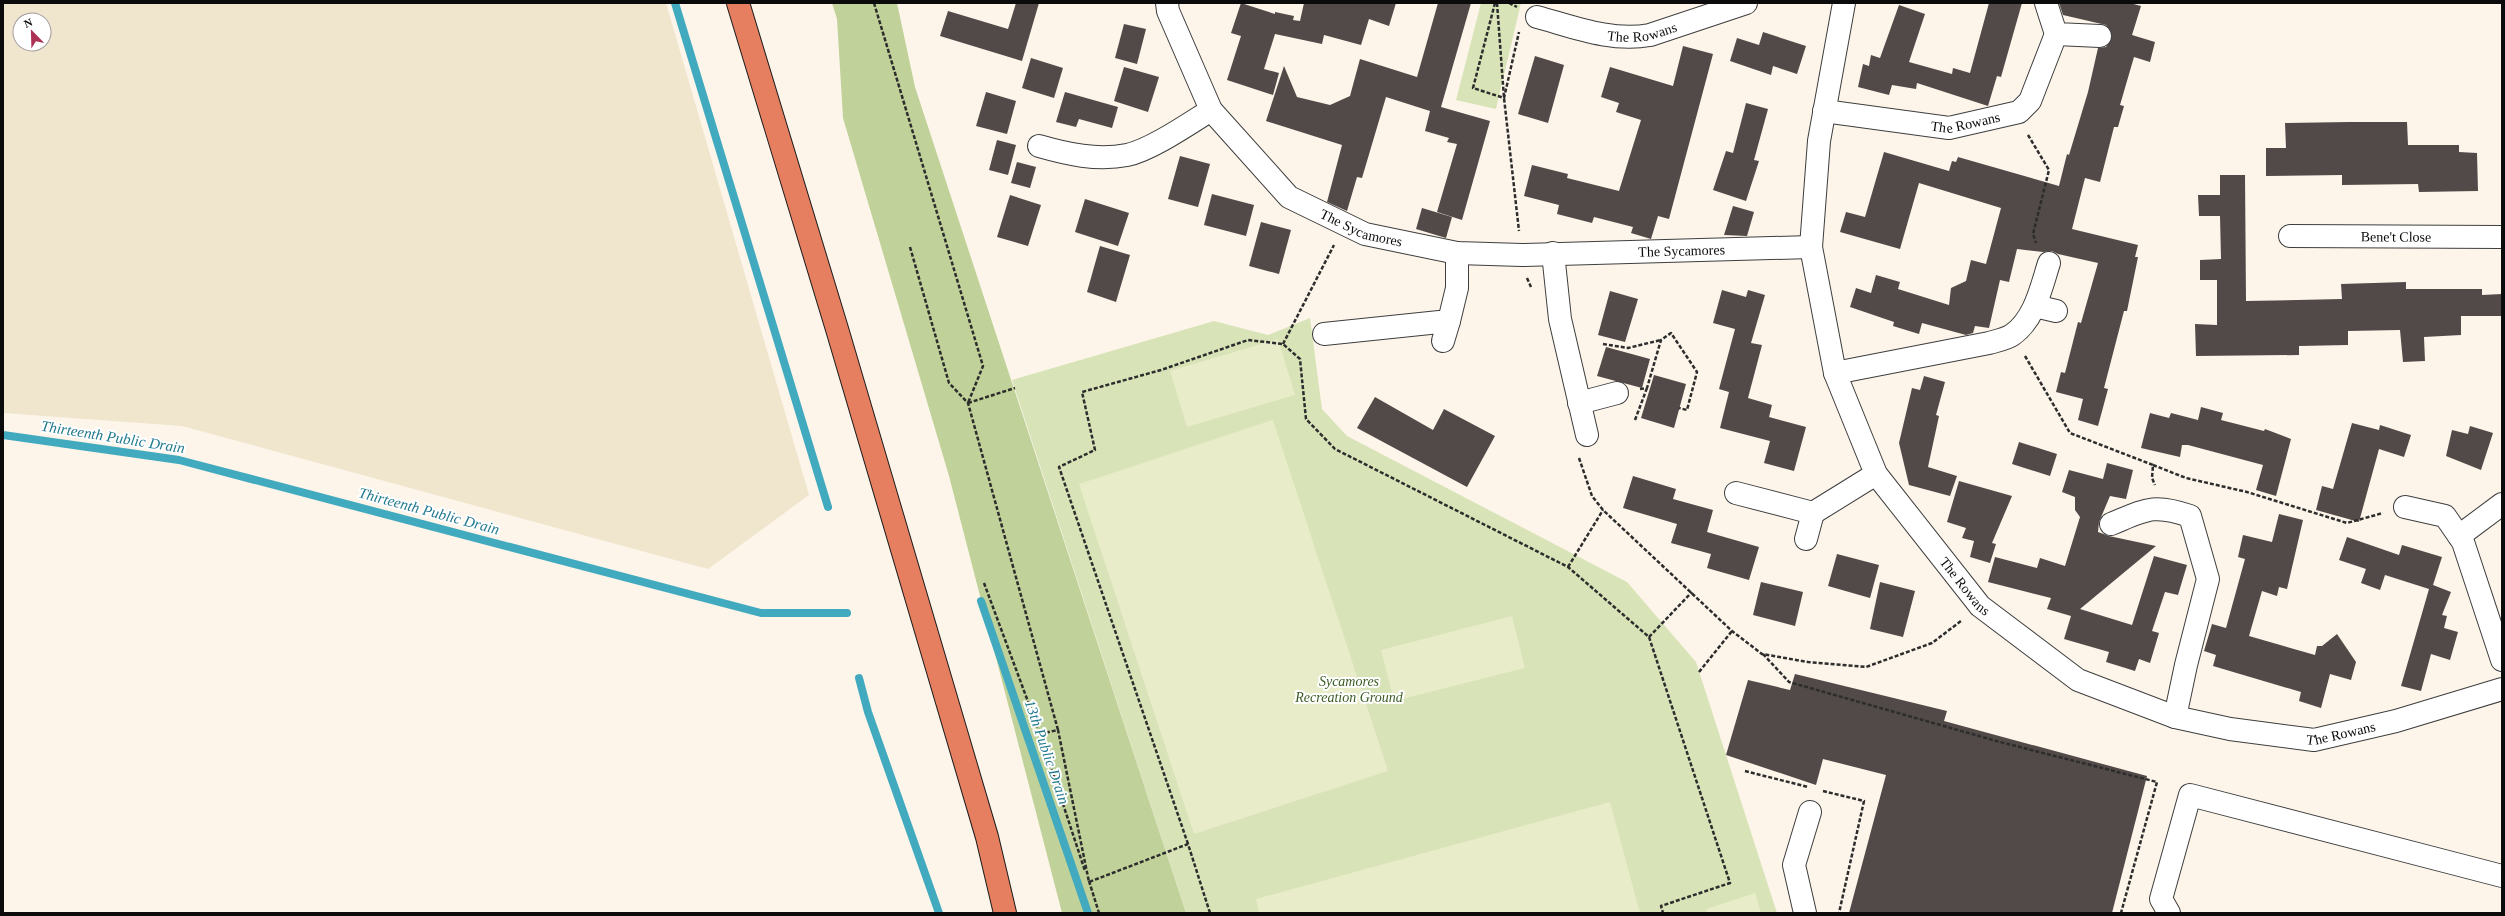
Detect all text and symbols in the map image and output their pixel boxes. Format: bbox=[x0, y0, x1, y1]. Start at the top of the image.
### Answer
north arrow bbox=[12, 12, 52, 52]
text: N bbox=[22, 16, 34, 30]
street label: The Rowans bbox=[1607, 19, 1679, 44]
street label: The Rowans bbox=[1930, 109, 2001, 136]
street label: The Sycamores bbox=[1318, 206, 1404, 249]
street label: Bene't Close bbox=[2361, 229, 2431, 244]
street label: The Sycamores bbox=[1638, 242, 1725, 259]
water label: Thirteenth Public Drain bbox=[40, 418, 186, 456]
water label: Thirteenth Public Drain bbox=[357, 485, 501, 537]
street label: The Rowans bbox=[1937, 554, 1993, 618]
park label: Sycamores Recreation Ground bbox=[1294, 674, 1404, 705]
water label: 13th Public Drain bbox=[1022, 698, 1072, 806]
street label: The Rowans bbox=[2305, 719, 2377, 748]

